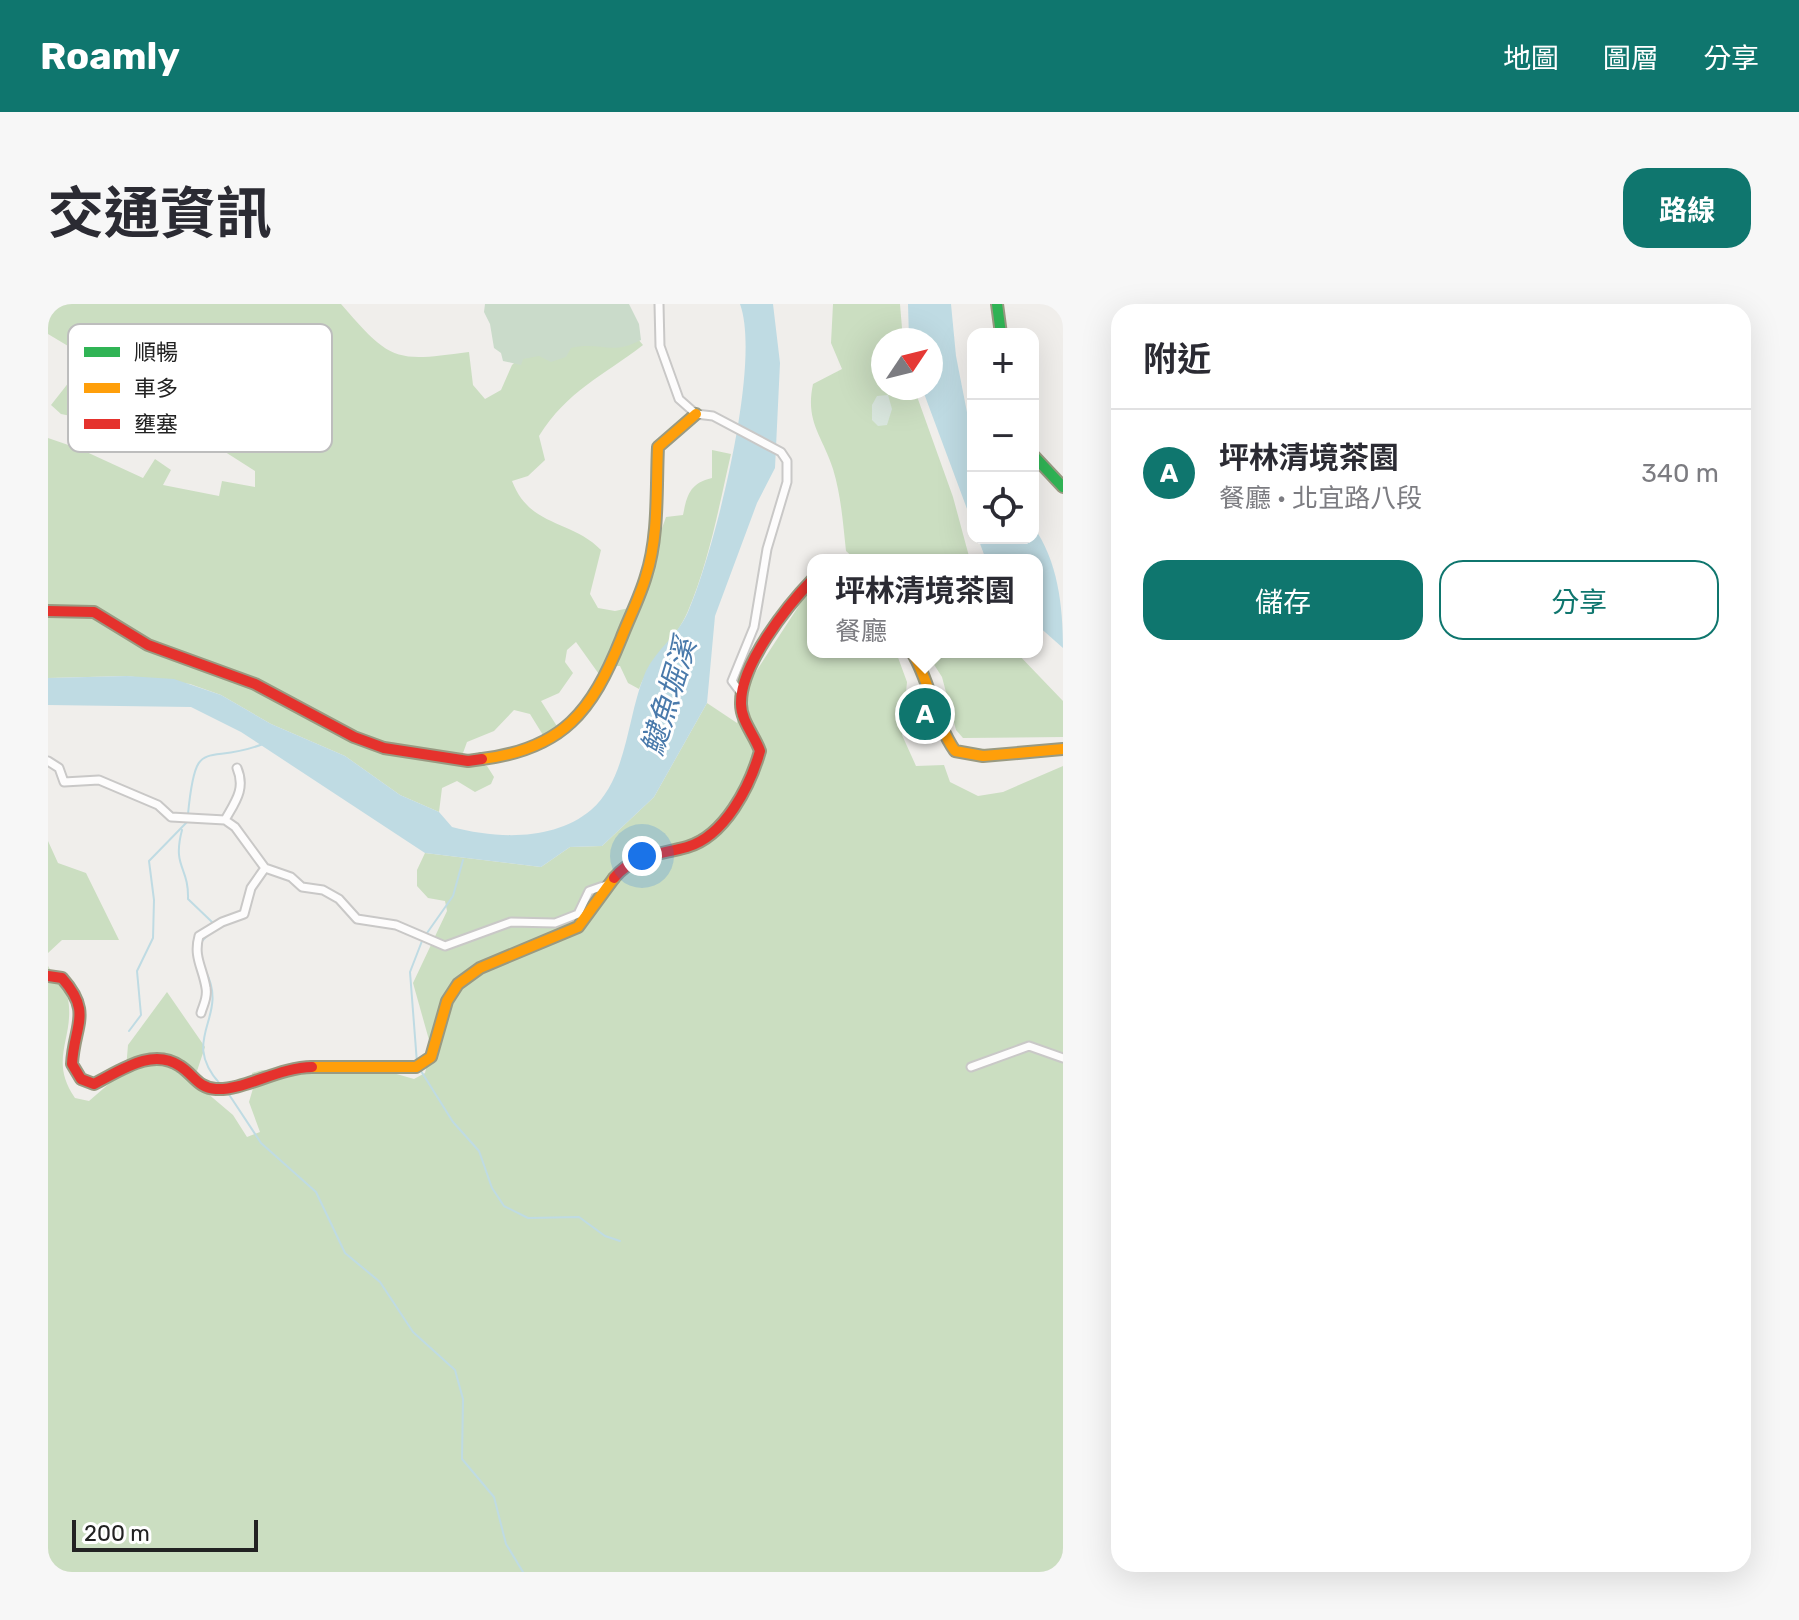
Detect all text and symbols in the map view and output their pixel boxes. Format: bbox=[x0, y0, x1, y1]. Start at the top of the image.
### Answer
text: Roamly bbox=[40, 33, 180, 79]
text: 地圖 bbox=[1503, 42, 1559, 75]
text: 圖層 bbox=[1603, 42, 1659, 75]
text: 分享 bbox=[1703, 42, 1759, 75]
button: 路線 bbox=[1623, 168, 1751, 248]
text: 交通資訊 bbox=[48, 181, 272, 247]
legend bbox=[68, 324, 332, 452]
north arrow bbox=[871, 328, 943, 400]
map controls bbox=[967, 328, 1039, 544]
button: + bbox=[967, 328, 1039, 400]
text: 順暢 bbox=[134, 339, 178, 366]
text: 附近 bbox=[1143, 339, 1211, 380]
text: 車多 bbox=[134, 375, 178, 402]
button: − bbox=[967, 400, 1039, 472]
text: 壅塞 bbox=[134, 411, 178, 438]
text: 坪林清境茶園 bbox=[1219, 440, 1399, 476]
text: A bbox=[1160, 458, 1178, 489]
text: 340 m bbox=[1641, 458, 1719, 489]
button: locate bbox=[967, 472, 1039, 544]
text: 餐廳 · 北宜路八段 bbox=[1219, 483, 1422, 514]
popup bbox=[807, 554, 1043, 658]
button: 儲存 bbox=[1143, 560, 1423, 640]
button: 分享 bbox=[1439, 560, 1719, 640]
text: 坪林清境茶園 bbox=[835, 573, 1015, 609]
text: 餐廳 bbox=[835, 616, 887, 647]
water label: 𩻸魚堀溪 bbox=[634, 631, 705, 760]
pin: A bbox=[899, 684, 951, 744]
your location bbox=[622, 836, 662, 876]
scale bar bbox=[72, 1516, 258, 1552]
text: 200 m bbox=[84, 1520, 150, 1547]

